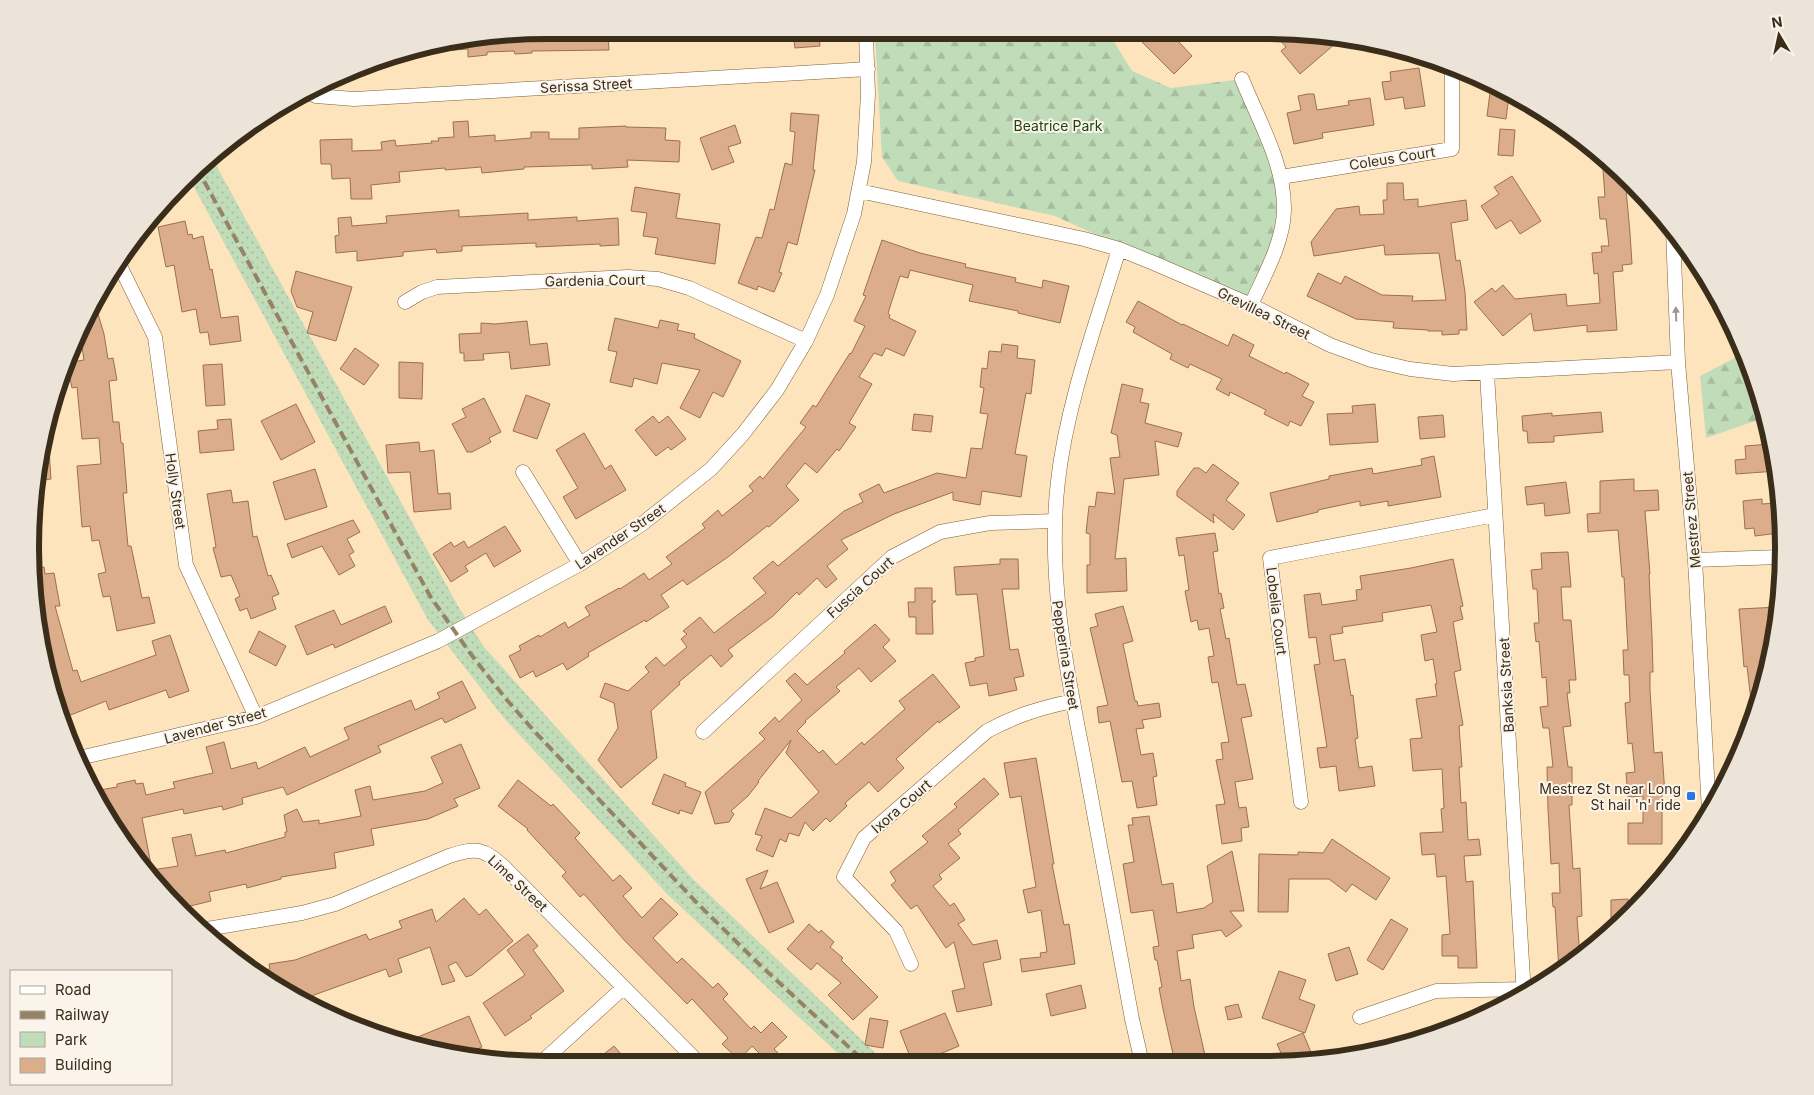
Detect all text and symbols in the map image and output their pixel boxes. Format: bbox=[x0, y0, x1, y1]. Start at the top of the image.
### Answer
north arrow bbox=[1754, 10, 1804, 60]
text: N bbox=[1770, 12, 1783, 31]
street label: Serissa Street bbox=[540, 74, 633, 96]
park label: Beatrice Park bbox=[1014, 117, 1103, 134]
street label: Coleus Court bbox=[1348, 143, 1437, 173]
street label: Gardenia Court bbox=[545, 271, 646, 289]
street label: Grevillea Street bbox=[1215, 283, 1313, 343]
one-way arrow bbox=[1672, 305, 1680, 321]
street label: Holly Street bbox=[162, 452, 190, 531]
street label: Mestrez Street bbox=[1678, 471, 1704, 569]
street label: Lavender Street bbox=[572, 499, 669, 572]
street label: Fuscia Court bbox=[823, 552, 897, 621]
street label: Lobelia Court bbox=[1263, 566, 1291, 656]
street label: Pepperina Street bbox=[1049, 599, 1083, 711]
street label: Banksia Street bbox=[1495, 637, 1517, 733]
street label: Lavender Street bbox=[162, 703, 268, 747]
street label: Ixora Court bbox=[868, 775, 935, 837]
place label: Mestrez St near Long St hail 'n' ride bbox=[1539, 780, 1681, 813]
marker: Mestrez St near Long St hail 'n' ride bbox=[1685, 790, 1697, 802]
street label: Lime Street bbox=[485, 851, 552, 915]
legend bbox=[10, 970, 172, 1085]
text: Road bbox=[55, 980, 91, 999]
text: Railway bbox=[55, 1005, 110, 1024]
text: Park bbox=[55, 1030, 88, 1049]
text: Building bbox=[55, 1055, 112, 1074]

